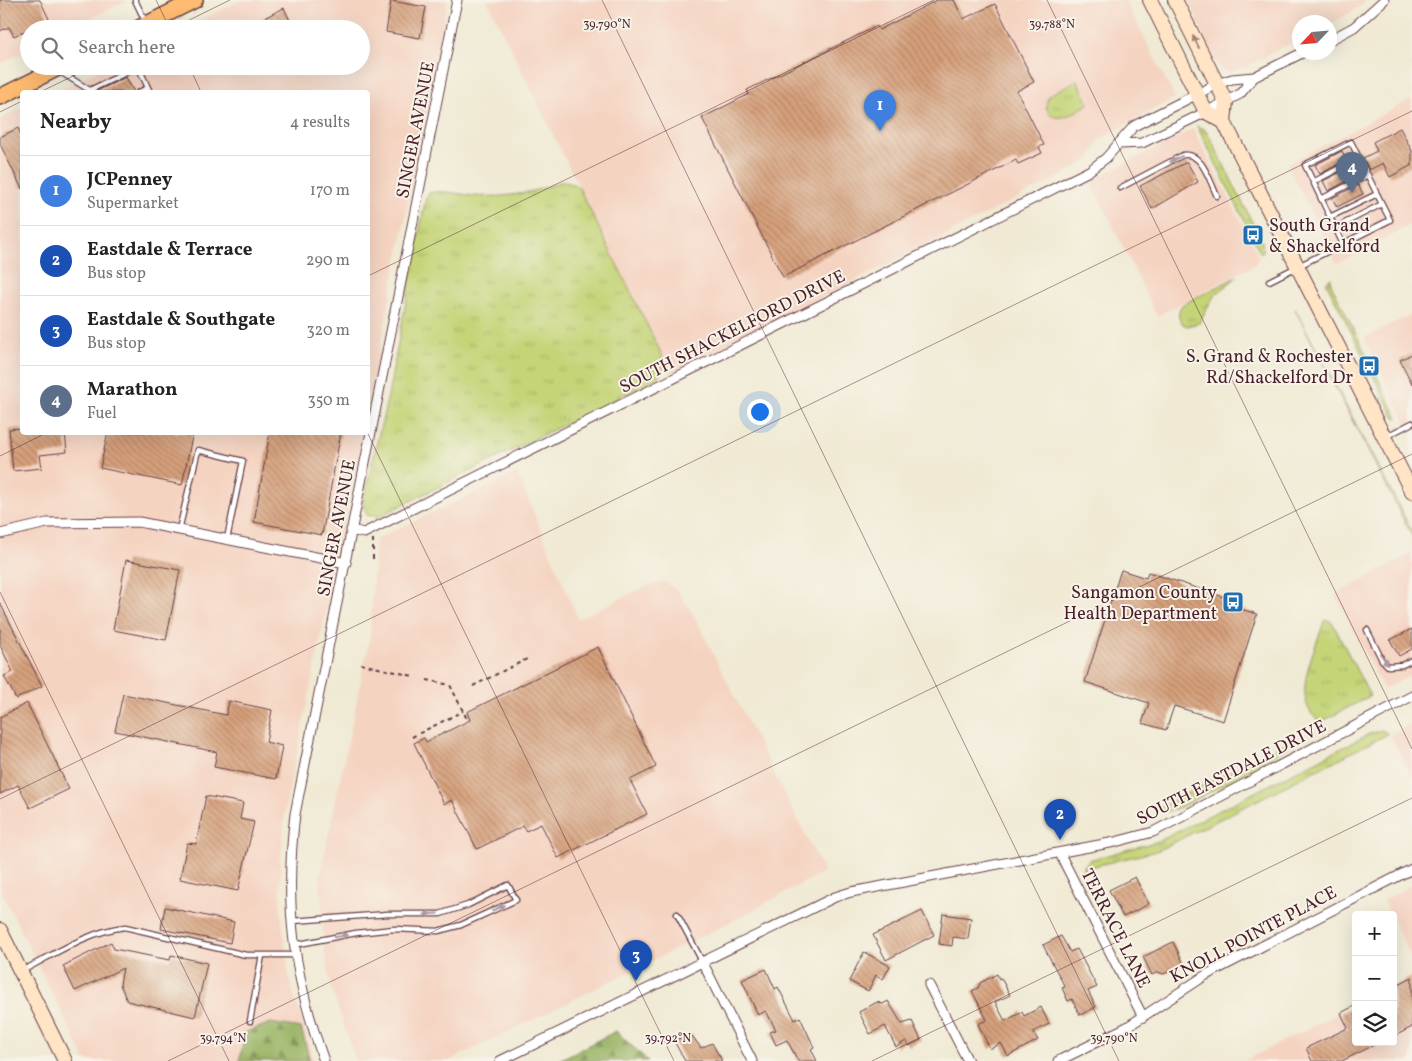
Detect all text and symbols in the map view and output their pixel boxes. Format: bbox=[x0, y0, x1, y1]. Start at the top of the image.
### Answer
north arrow bbox=[1292, 15, 1337, 60]
text: 39.790°N bbox=[583, 17, 631, 33]
text: 39.788°N bbox=[1029, 17, 1075, 33]
search box bbox=[20, 20, 370, 75]
icon: search bbox=[38, 34, 66, 62]
text: Search here bbox=[78, 35, 175, 61]
one-way arrow bbox=[1192, 35, 1200, 49]
street label: SINGER AVENUE bbox=[391, 59, 442, 201]
pin: 1 bbox=[864, 90, 896, 131]
text: Nearby bbox=[40, 108, 111, 137]
text: 4 results bbox=[290, 112, 350, 134]
pin: 4 bbox=[1336, 152, 1368, 193]
one-way arrow bbox=[1169, 155, 1184, 163]
text: JCPenney bbox=[87, 167, 172, 193]
text: 1 bbox=[53, 180, 59, 202]
text: 170 m bbox=[310, 180, 350, 202]
text: Supermarket bbox=[87, 193, 179, 215]
place label: South Grand & Shackelford bbox=[1269, 214, 1380, 260]
bus stop icon: South Grand & Shackelford bbox=[1241, 223, 1265, 247]
text: Eastdale & Terrace bbox=[87, 237, 253, 263]
text: 2 bbox=[52, 250, 60, 272]
text: 290 m bbox=[306, 250, 350, 272]
text: Bus stop bbox=[87, 263, 146, 285]
street label: SOUTH SHACKELFORD DRIVE bbox=[615, 264, 850, 400]
text: Eastdale & Southgate bbox=[87, 307, 275, 333]
text: 3 bbox=[52, 320, 60, 342]
text: 320 m bbox=[306, 320, 350, 342]
text: Bus stop bbox=[87, 333, 146, 355]
place label: S. Grand & Rochester Rd/Shackelford Dr bbox=[1186, 345, 1353, 391]
bus stop icon: S. Grand & Rochester Rd/Shackelford Dr bbox=[1357, 354, 1381, 378]
text: Marathon bbox=[87, 377, 177, 403]
text: 4 bbox=[51, 390, 61, 412]
text: 350 m bbox=[307, 390, 350, 412]
your location bbox=[747, 399, 773, 425]
text: Fuel bbox=[87, 403, 117, 425]
street label: SINGER AVENUE bbox=[312, 457, 363, 599]
place label: Sangamon County Health Department bbox=[1064, 581, 1217, 627]
bus stop icon: Sangamon County Health Department bbox=[1221, 590, 1245, 614]
one-way arrow bbox=[1378, 652, 1389, 665]
street label: SOUTH EASTDALE DRIVE bbox=[1132, 714, 1331, 832]
pin: 2 bbox=[1044, 799, 1076, 840]
street label: TERRACE LANE bbox=[1074, 865, 1156, 993]
street label: KNOLL POINTE PLACE bbox=[1166, 881, 1342, 990]
one-way arrow bbox=[491, 904, 506, 912]
one-way arrow bbox=[422, 911, 438, 919]
map controls bbox=[1352, 911, 1397, 1046]
button: + bbox=[1352, 911, 1397, 956]
one-way arrow bbox=[333, 931, 349, 939]
pin: 3 bbox=[620, 940, 652, 981]
button: − bbox=[1352, 956, 1397, 1001]
button: layers bbox=[1352, 1001, 1397, 1046]
text: 39.794°N bbox=[200, 1031, 246, 1047]
text: 39.792°N bbox=[645, 1031, 691, 1047]
text: 39.790°N bbox=[1090, 1031, 1138, 1047]

